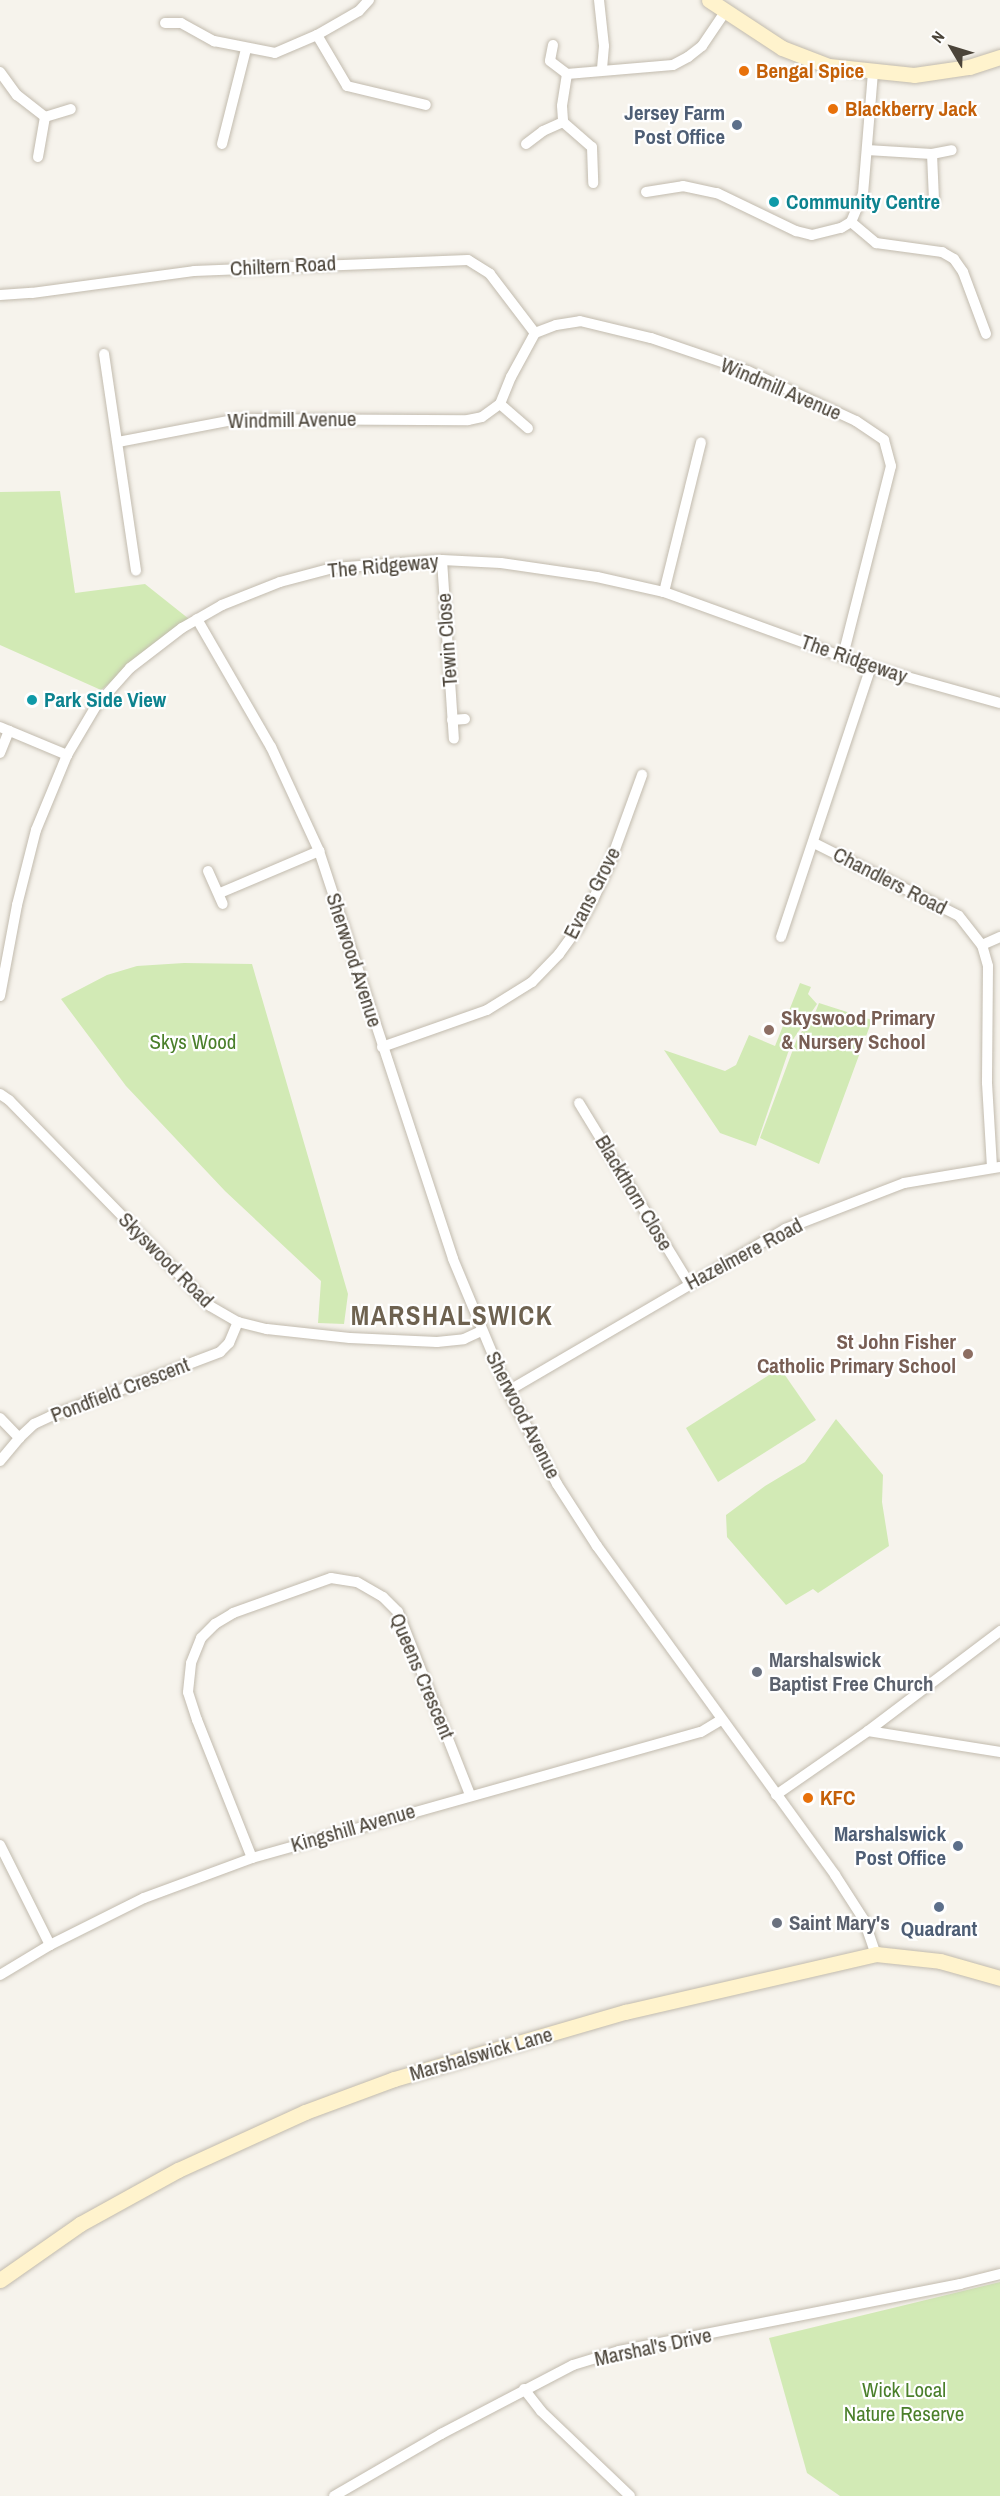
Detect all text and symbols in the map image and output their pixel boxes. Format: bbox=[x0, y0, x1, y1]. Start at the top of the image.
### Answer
north arrow bbox=[922, 18, 982, 78]
text: N bbox=[926, 26, 949, 47]
place label: Bengal Spice bbox=[756, 58, 864, 84]
marker: Bengal Spice bbox=[737, 64, 751, 78]
place label: Blackberry Jack bbox=[845, 96, 977, 122]
place label: Jersey Farm Post Office bbox=[624, 100, 725, 150]
marker: Blackberry Jack bbox=[826, 102, 840, 116]
marker: Jersey Farm Post Office bbox=[730, 118, 744, 132]
place label: Community Centre bbox=[786, 189, 940, 215]
marker: Community Centre bbox=[767, 195, 781, 209]
street label: Chiltern Road bbox=[229, 251, 337, 281]
street label: Windmill Avenue bbox=[716, 352, 846, 426]
street label: Windmill Avenue bbox=[227, 406, 357, 434]
street label: The Ridgeway bbox=[327, 549, 439, 583]
street label: Tewin Close bbox=[431, 592, 463, 688]
street label: The Ridgeway bbox=[797, 629, 911, 689]
place label: Park Side View bbox=[44, 687, 166, 713]
marker: Park Side View bbox=[25, 693, 39, 707]
street label: Chandlers Road bbox=[829, 842, 951, 920]
street label: Evans Grove bbox=[558, 843, 626, 943]
street label: Sherwood Avenue bbox=[320, 889, 388, 1031]
place label: Skyswood Primary & Nursery School bbox=[781, 1005, 935, 1055]
marker: Skyswood Primary & Nursery School bbox=[762, 1023, 776, 1037]
park label: Skys Wood bbox=[150, 1029, 236, 1055]
street label: Blackthorn Close bbox=[590, 1131, 678, 1255]
street label: Skyswood Road bbox=[113, 1207, 219, 1313]
street label: Hazelmere Road bbox=[681, 1213, 807, 1295]
district label: MARSHALSWICK bbox=[351, 1300, 553, 1332]
place label: St John Fisher Catholic Primary School bbox=[757, 1329, 956, 1379]
street label: Sherwood Avenue bbox=[480, 1347, 566, 1483]
marker: St John Fisher Catholic Primary School bbox=[961, 1347, 975, 1361]
street label: Pondfield Crescent bbox=[47, 1352, 193, 1428]
street label: Queens Crescent bbox=[384, 1609, 460, 1743]
place label: Marshalswick Baptist Free Church bbox=[769, 1647, 934, 1697]
marker: Marshalswick Baptist Free Church bbox=[750, 1665, 764, 1679]
place label: KFC bbox=[820, 1785, 855, 1811]
marker: KFC bbox=[801, 1791, 815, 1805]
street label: Kingshill Avenue bbox=[288, 1798, 418, 1858]
place label: Marshalswick Post Office bbox=[834, 1821, 946, 1871]
marker: Marshalswick Post Office bbox=[951, 1839, 965, 1853]
marker: Quadrant bbox=[932, 1900, 946, 1914]
place label: Saint Mary's bbox=[789, 1910, 890, 1936]
marker: Saint Mary's bbox=[770, 1916, 784, 1930]
place label: Quadrant bbox=[901, 1916, 977, 1942]
street label: Marshalswick Lane bbox=[407, 2022, 555, 2086]
street label: Marshal's Drive bbox=[592, 2322, 714, 2372]
park label: Wick Local Nature Reserve bbox=[844, 2377, 964, 2427]

